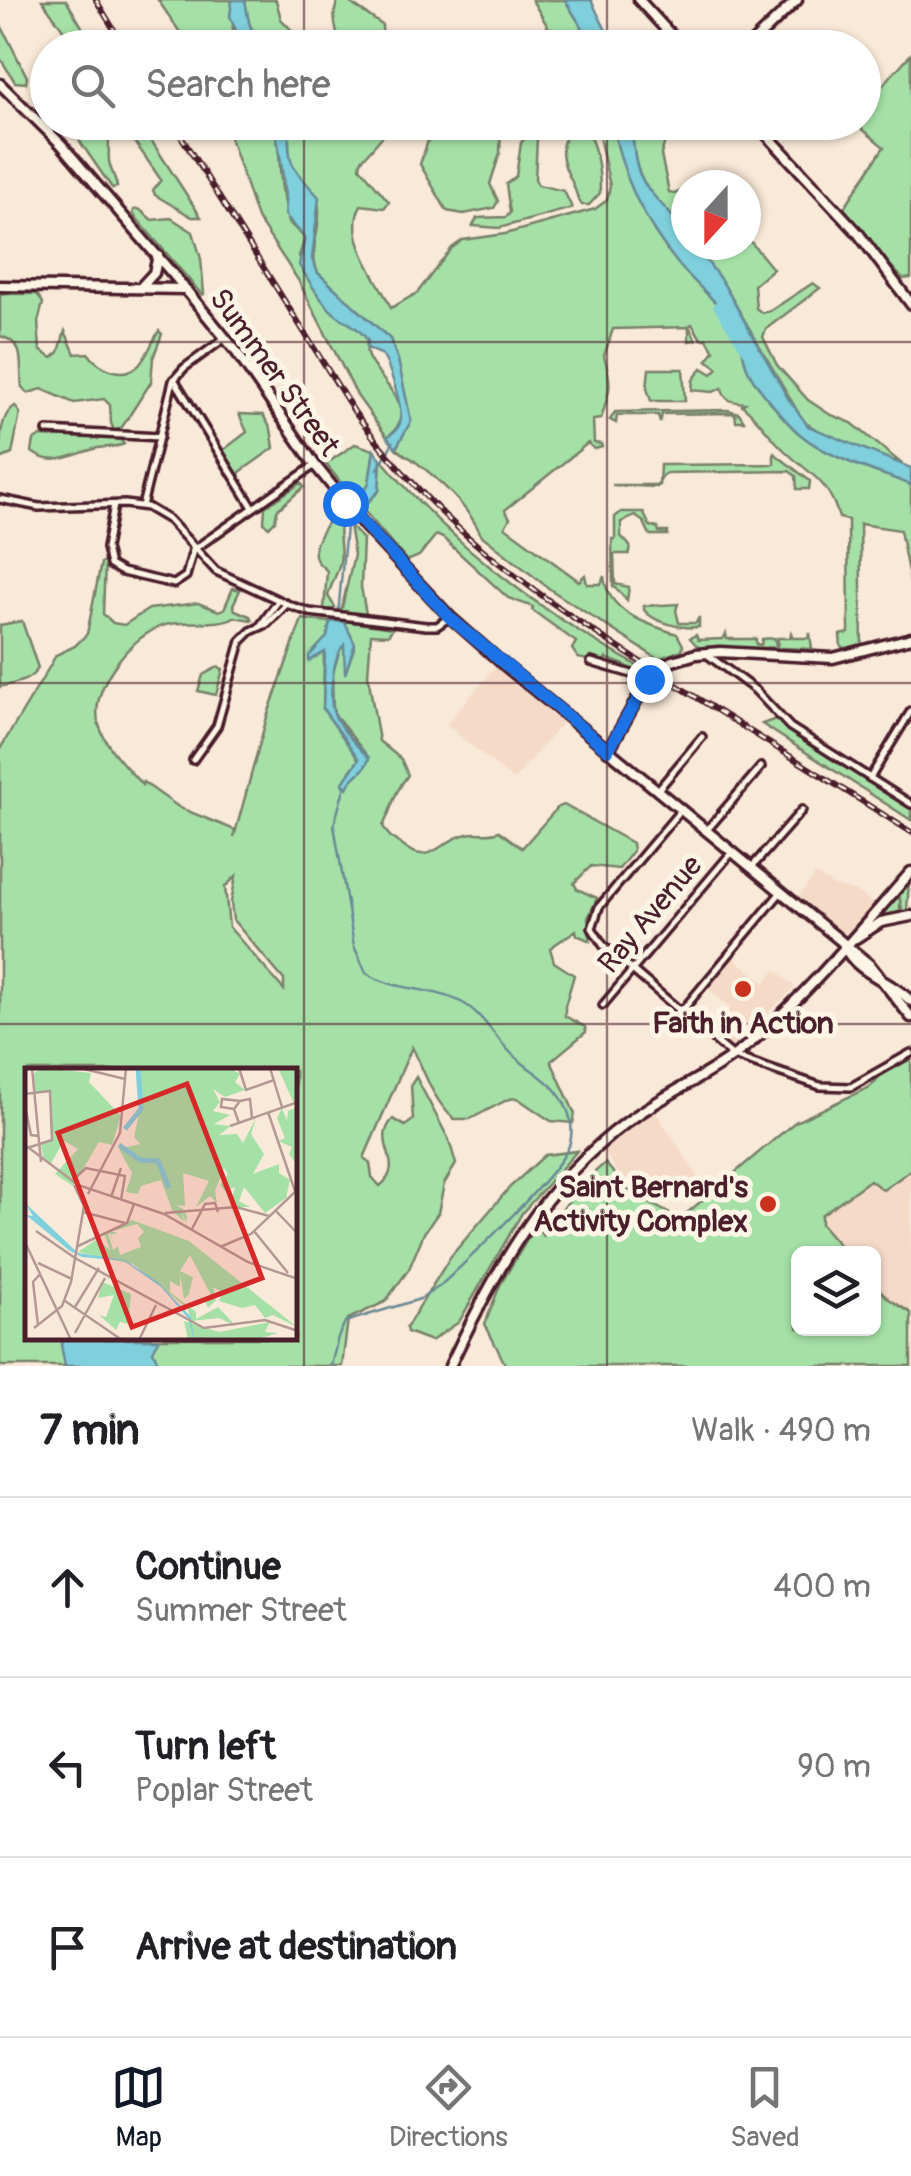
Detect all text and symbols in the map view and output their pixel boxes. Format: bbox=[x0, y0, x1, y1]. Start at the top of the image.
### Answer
search box bbox=[30, 30, 881, 140]
icon: search bbox=[65, 58, 120, 113]
text: Search here bbox=[145, 61, 331, 109]
north arrow bbox=[671, 170, 761, 260]
street label: Summer Street bbox=[201, 281, 348, 464]
route start bbox=[323, 481, 369, 527]
route end bbox=[627, 657, 673, 703]
street label: Ray Avenue bbox=[590, 848, 711, 981]
marker: Faith in Action bbox=[732, 978, 754, 1000]
place label: Faith in Action bbox=[652, 1005, 834, 1042]
inset map bbox=[25, 1068, 298, 1341]
place label: Saint Bernard's Activity Complex bbox=[533, 1169, 749, 1240]
marker: Saint Bernard's Activity Complex bbox=[757, 1193, 779, 1215]
map controls bbox=[791, 1246, 881, 1336]
button: layers bbox=[791, 1246, 881, 1336]
text: 7 min bbox=[40, 1405, 139, 1457]
text: Walk · 490 m bbox=[691, 1411, 871, 1451]
text: Continue bbox=[135, 1543, 281, 1591]
icon: ahead bbox=[40, 1560, 95, 1615]
text: 400 m bbox=[773, 1567, 871, 1607]
text: Summer Street bbox=[135, 1591, 347, 1631]
text: Turn left bbox=[135, 1723, 276, 1771]
icon: left bbox=[40, 1740, 95, 1795]
text: 90 m bbox=[797, 1747, 871, 1787]
text: Poplar Street bbox=[135, 1771, 313, 1811]
icon: arrive bbox=[40, 1920, 95, 1975]
text: Arrive at destination bbox=[135, 1923, 457, 1971]
tab: Map bbox=[111, 2060, 166, 2155]
tab: Directions bbox=[389, 2060, 508, 2155]
tab: Saved bbox=[730, 2060, 800, 2155]

